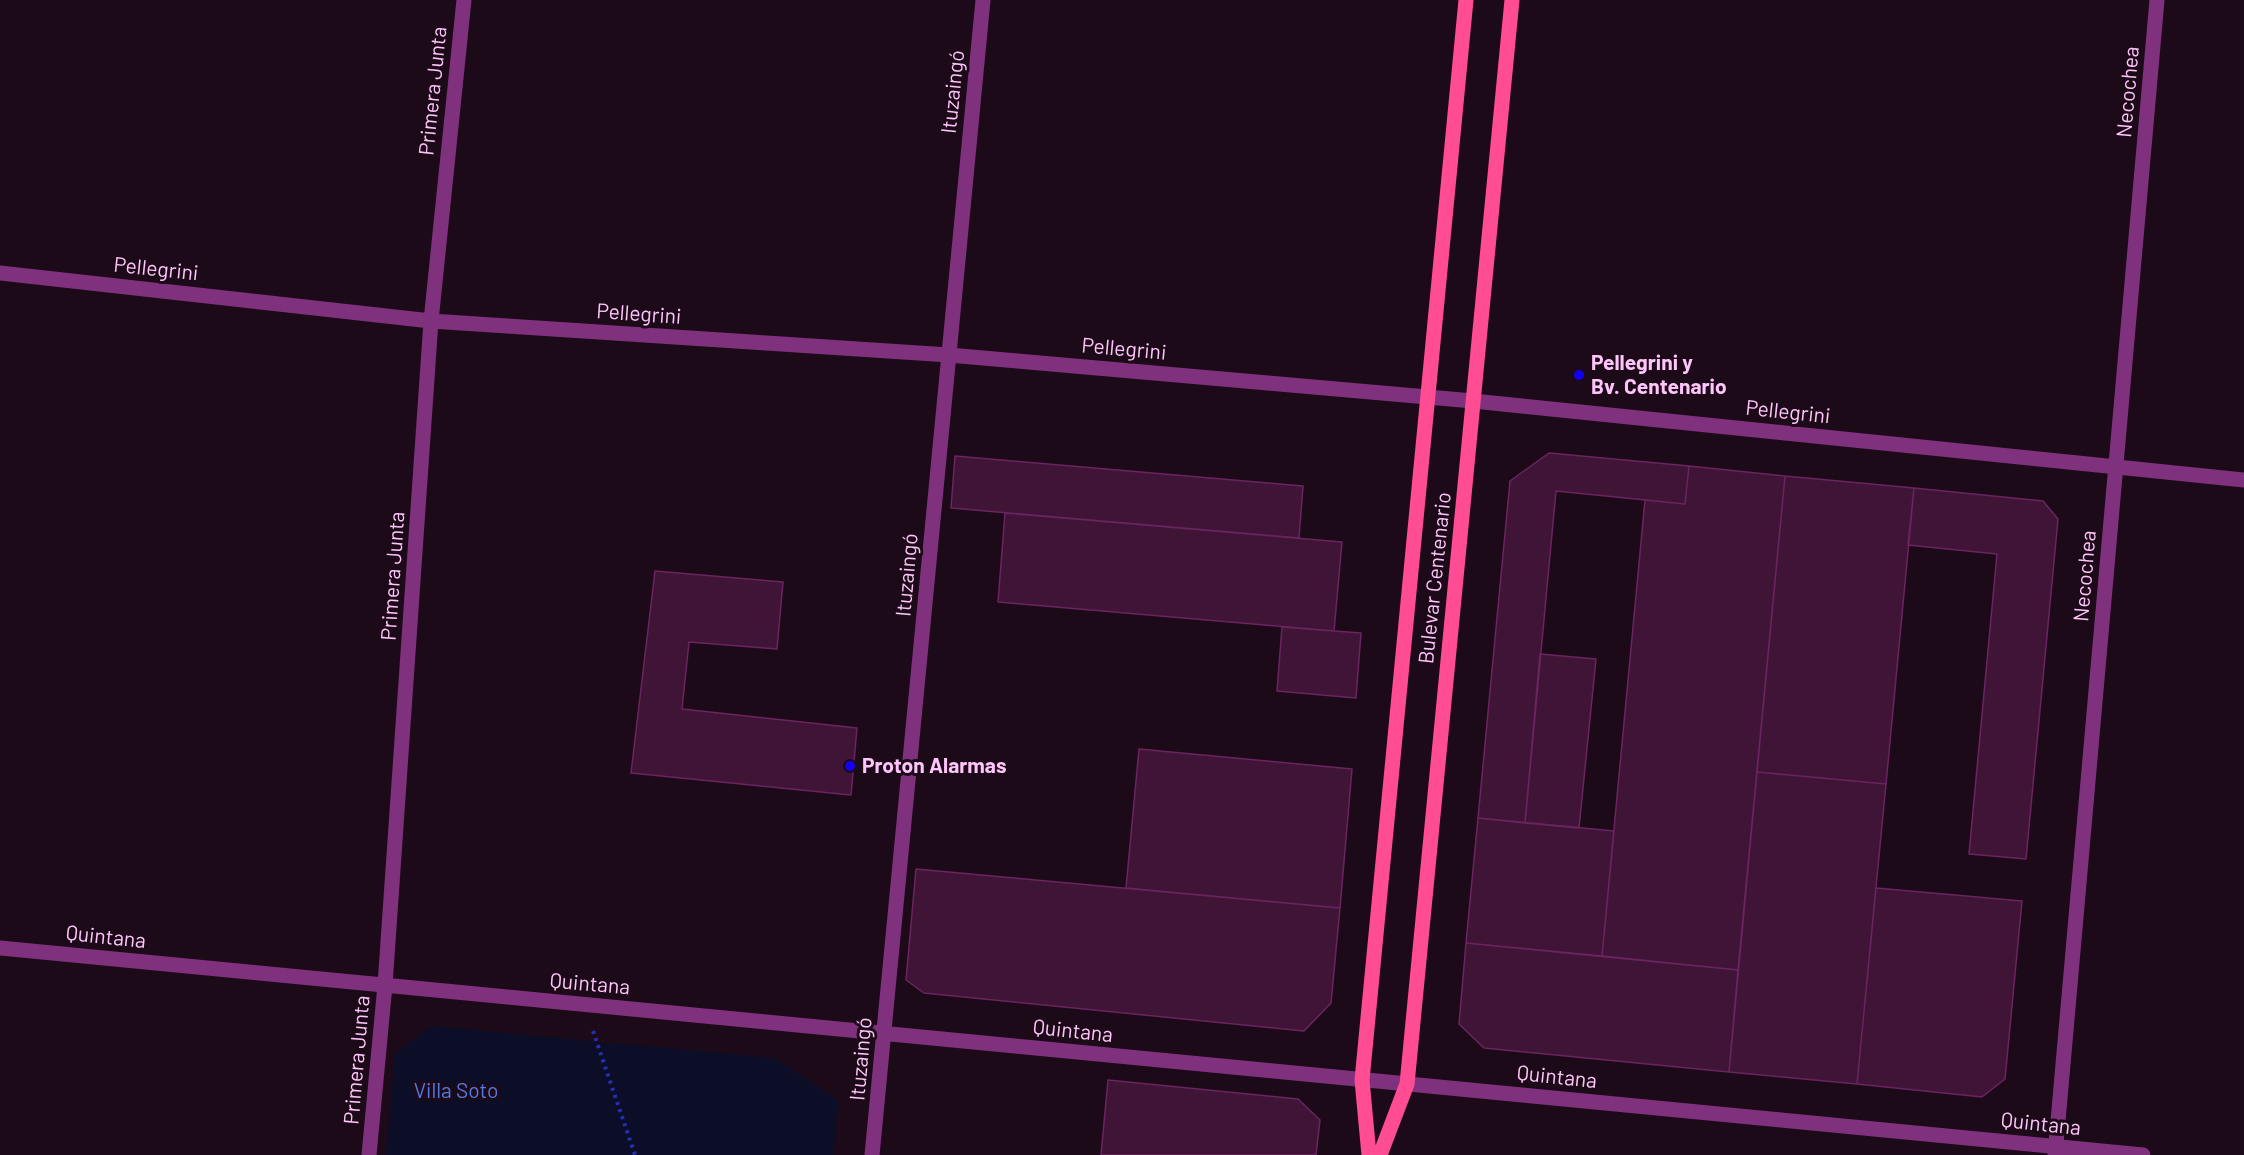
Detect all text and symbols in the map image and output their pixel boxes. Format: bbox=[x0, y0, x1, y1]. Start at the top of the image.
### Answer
street label: Primera Junta bbox=[414, 25, 452, 157]
street label: Necochea bbox=[2111, 45, 2145, 139]
street label: Ituzaingó bbox=[936, 49, 970, 135]
street label: Pellegrini bbox=[112, 252, 200, 286]
street label: Pellegrini bbox=[596, 298, 682, 330]
street label: Pellegrini bbox=[1081, 333, 1167, 365]
place label: Pellegrini y Bv. Centenario bbox=[1591, 350, 1727, 400]
marker: Pellegrini y Bv. Centenario bbox=[1572, 368, 1586, 382]
street label: Pellegrini bbox=[1744, 395, 1832, 429]
street label: Bulevar Centenario bbox=[1413, 491, 1457, 665]
street label: Primera Junta bbox=[376, 511, 410, 641]
street label: Necochea bbox=[2068, 529, 2102, 623]
street label: Ituzaingó bbox=[891, 532, 923, 618]
place label: Proton Alarmas bbox=[862, 753, 1006, 779]
marker: Proton Alarmas bbox=[843, 759, 857, 773]
street label: Quintana bbox=[65, 920, 147, 954]
street label: Quintana bbox=[549, 968, 631, 1000]
street label: Primera Junta bbox=[339, 994, 375, 1126]
street label: Quintana bbox=[1032, 1014, 1114, 1048]
street label: Ituzaingó bbox=[845, 1016, 877, 1102]
street label: Quintana bbox=[1516, 1060, 1598, 1094]
park label: Villa Soto bbox=[414, 1078, 498, 1104]
street label: Quintana bbox=[2000, 1107, 2082, 1141]

